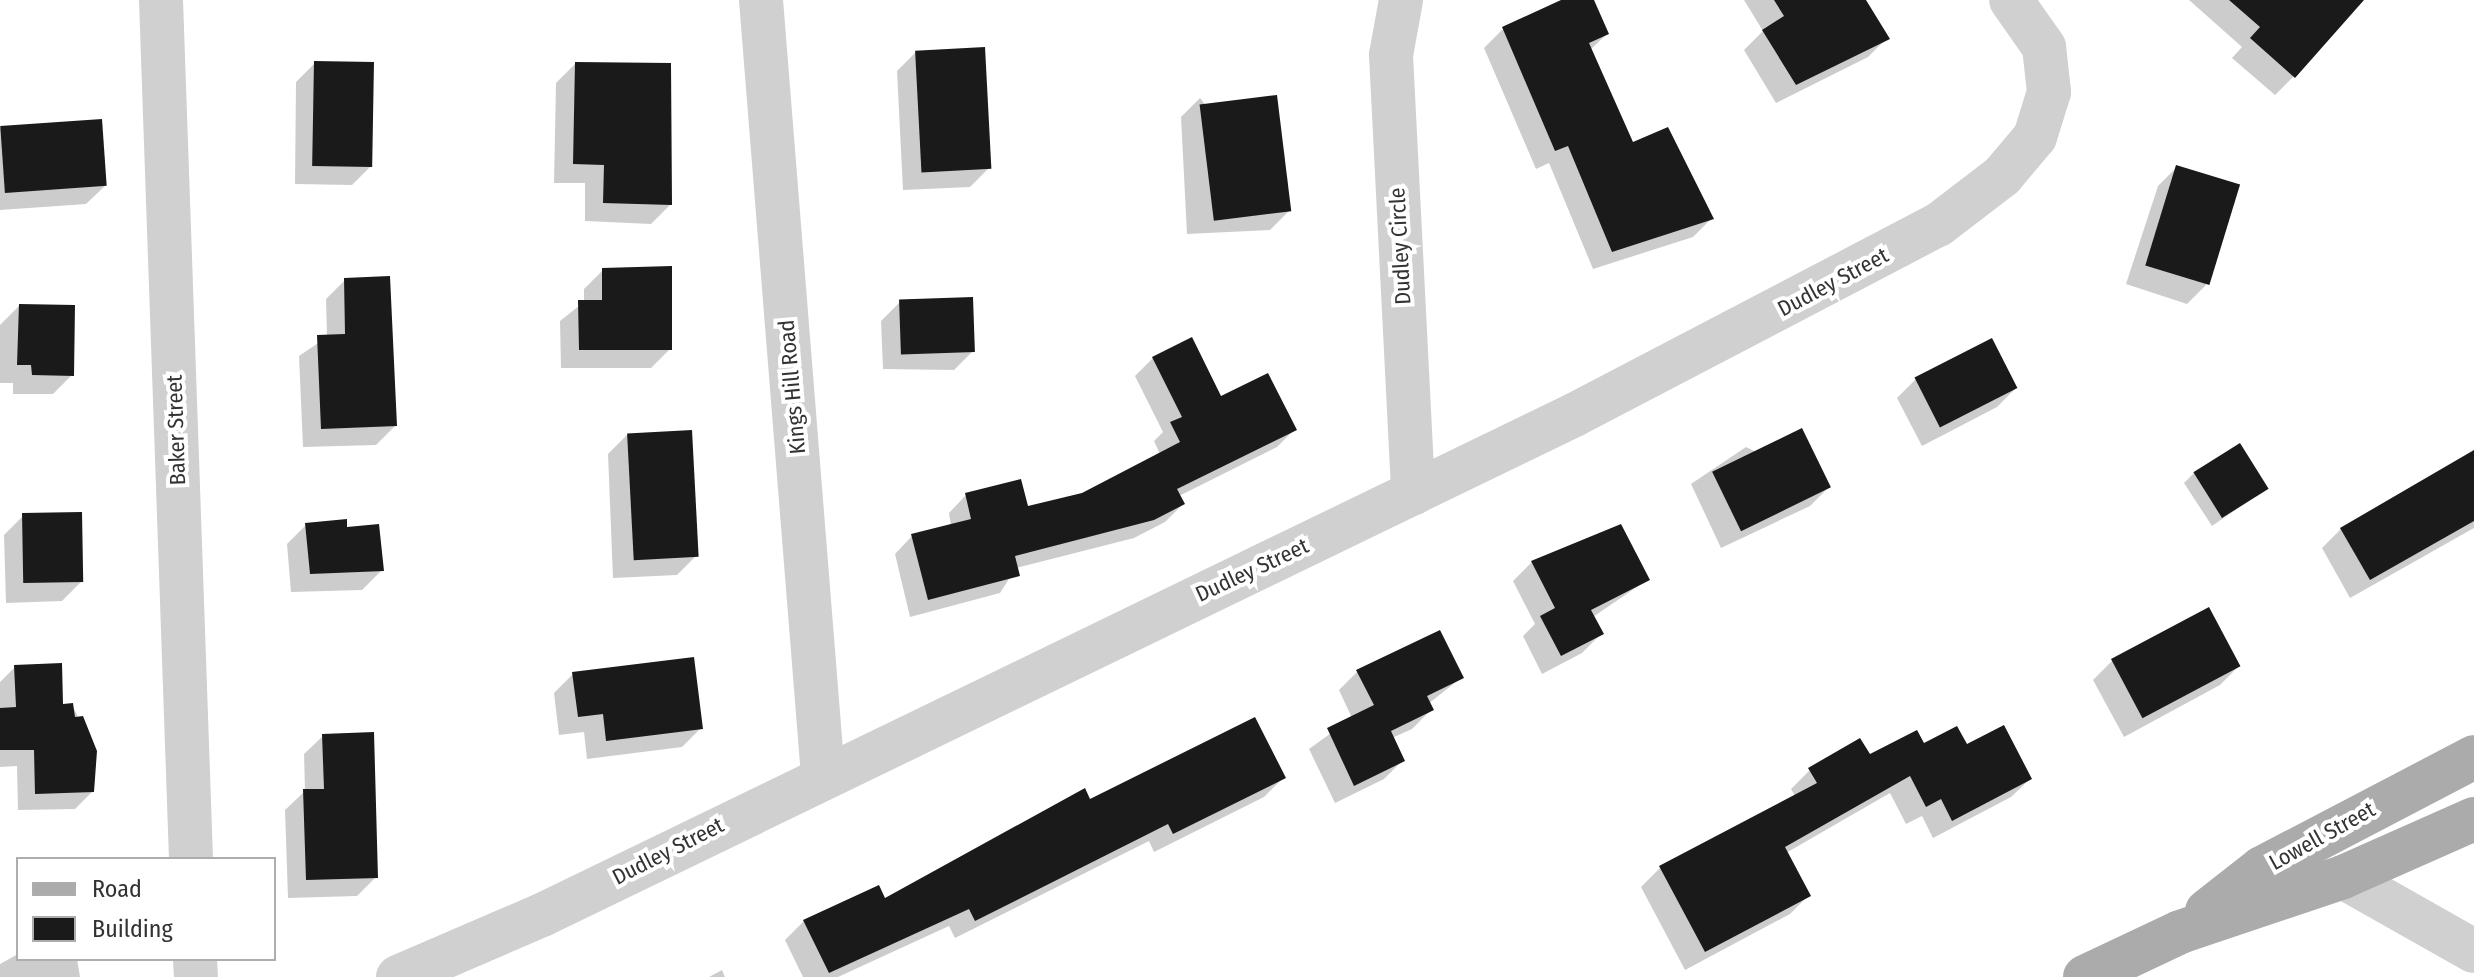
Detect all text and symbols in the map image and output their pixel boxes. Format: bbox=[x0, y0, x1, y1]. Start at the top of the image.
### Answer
street label: Dudley Circle bbox=[1384, 187, 1416, 305]
street label: Dudley Street bbox=[1773, 242, 1893, 322]
street label: Kings Hill Road bbox=[773, 319, 811, 455]
street label: Baker Street bbox=[161, 374, 191, 486]
street label: Dudley Street bbox=[1191, 532, 1313, 608]
street label: Lowell Street bbox=[2264, 796, 2380, 876]
street label: Dudley Street bbox=[608, 812, 728, 890]
legend bbox=[16, 857, 276, 961]
text: Road bbox=[92, 875, 142, 903]
text: Building bbox=[92, 915, 173, 943]

